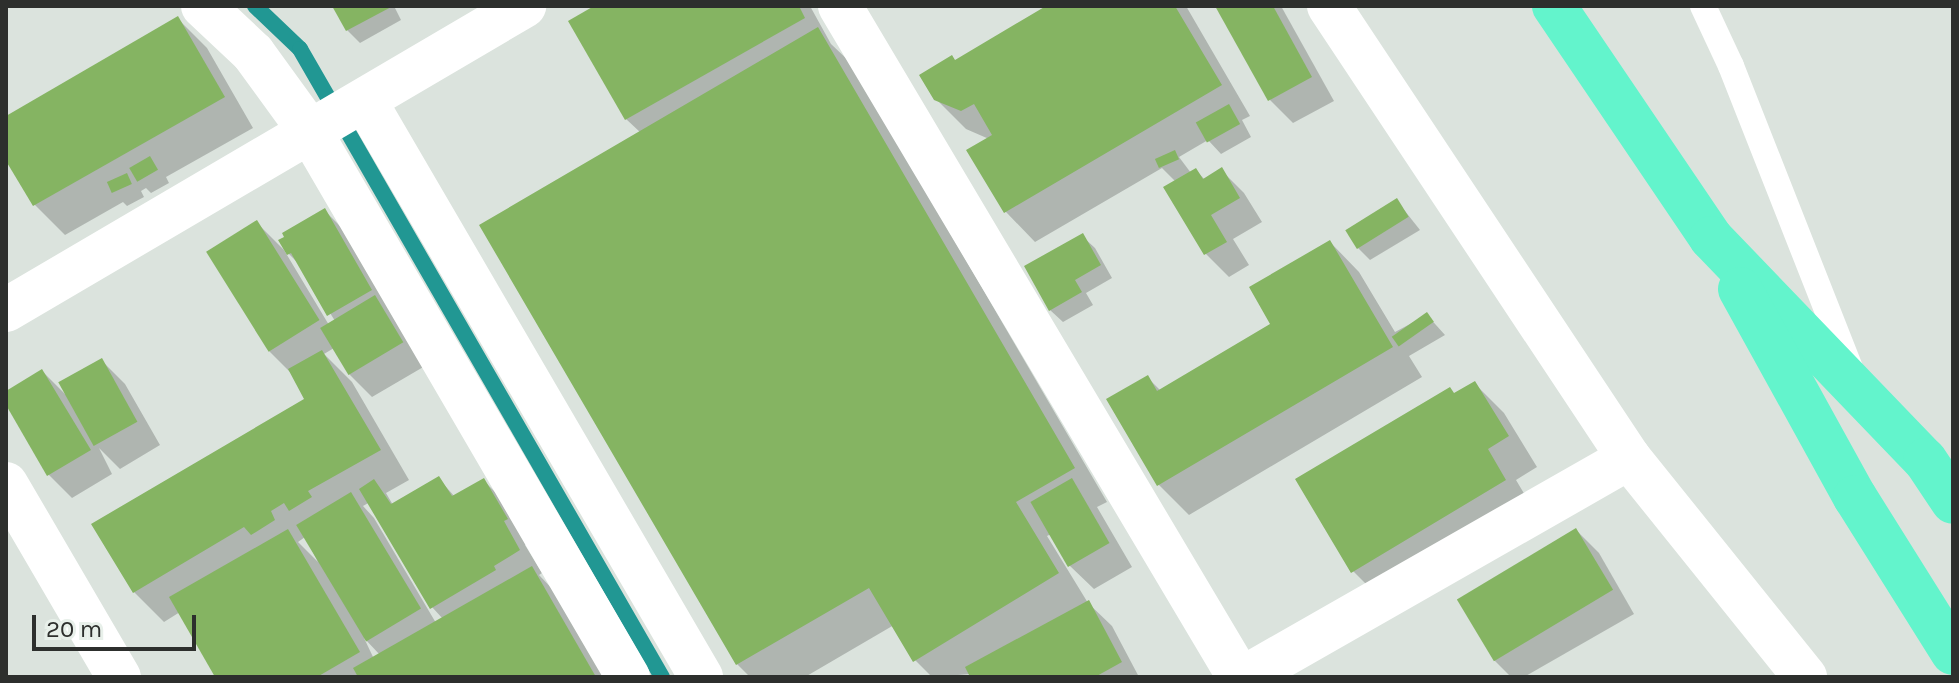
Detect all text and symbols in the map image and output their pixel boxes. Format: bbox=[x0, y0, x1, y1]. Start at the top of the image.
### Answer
scale bar bbox=[36, 599, 200, 649]
text: 20 m bbox=[46, 615, 102, 643]

